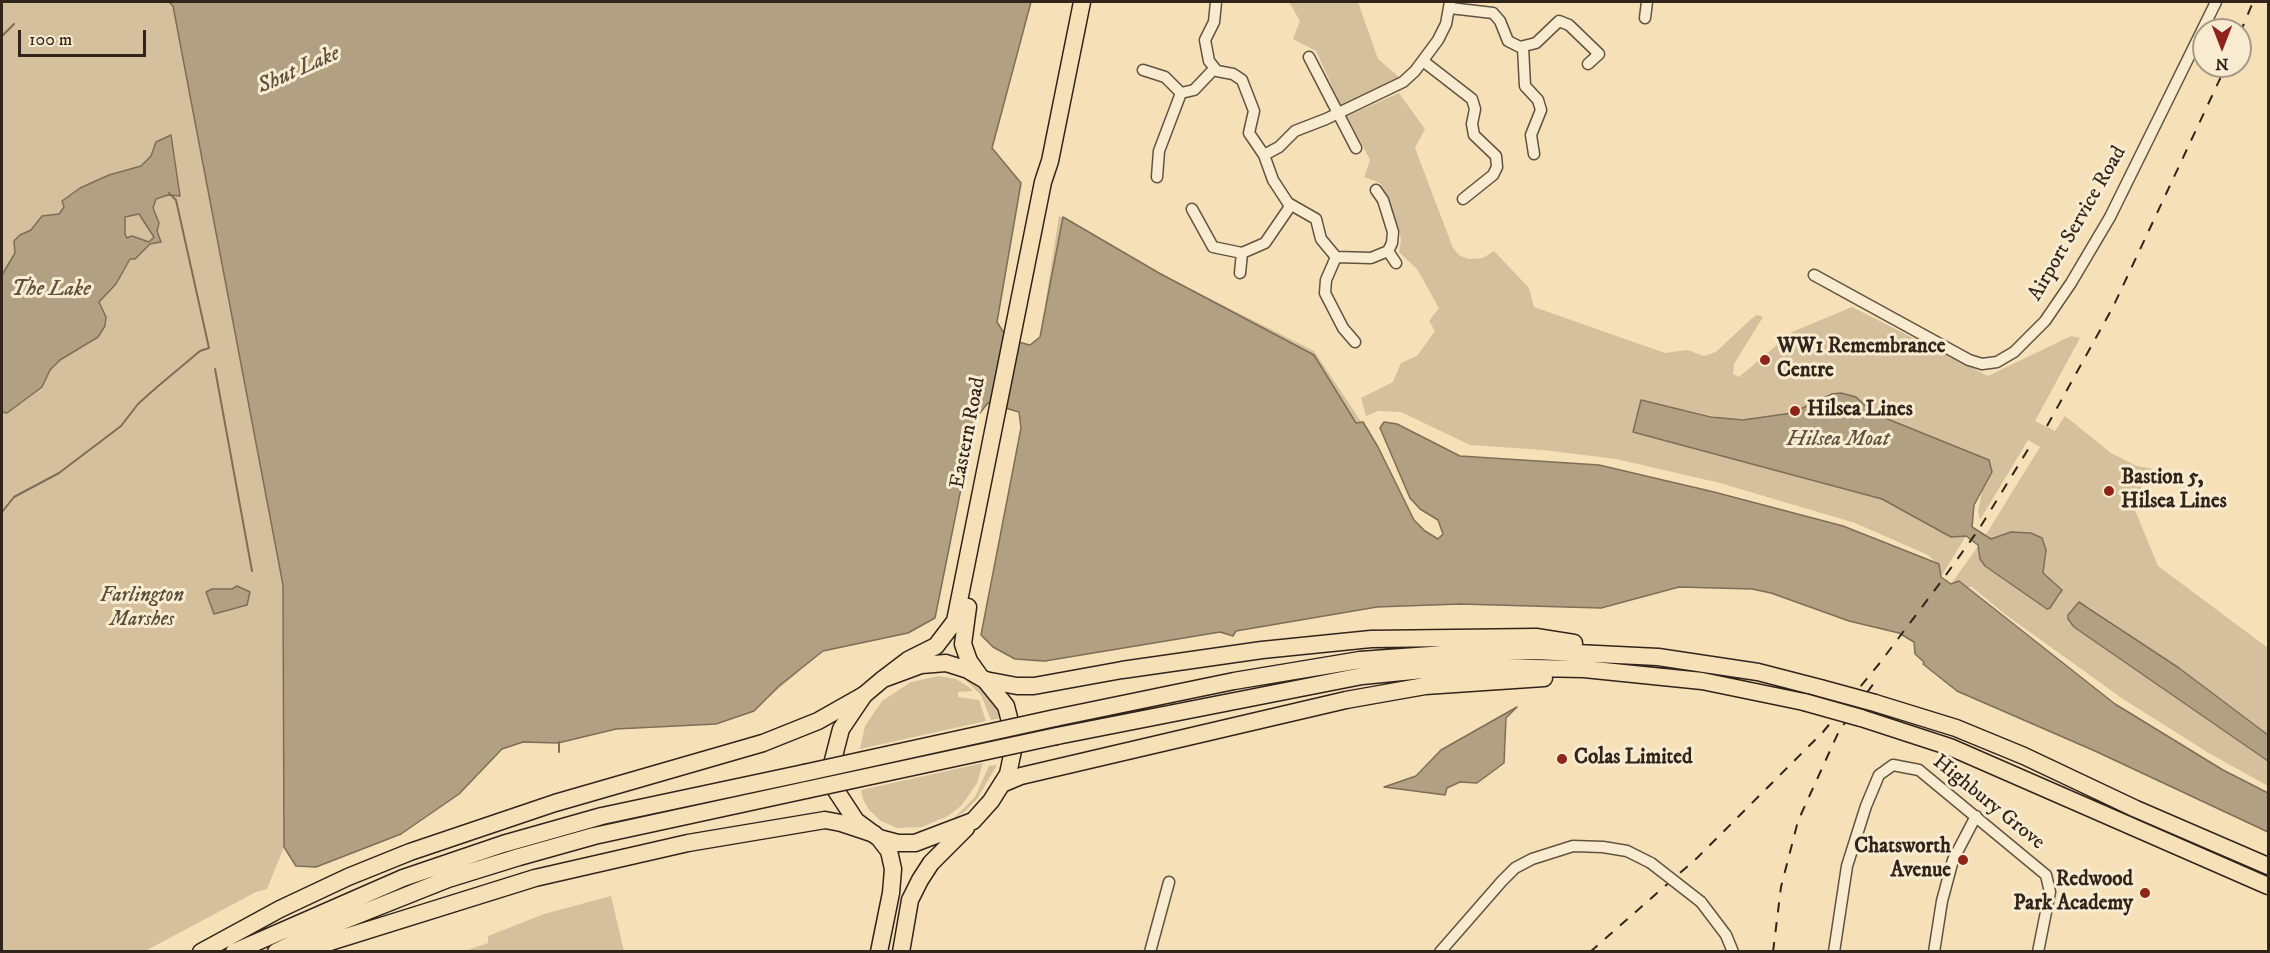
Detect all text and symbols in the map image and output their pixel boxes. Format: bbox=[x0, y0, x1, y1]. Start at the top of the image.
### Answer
scale bar bbox=[21, 18, 148, 56]
north arrow bbox=[2192, 18, 2252, 78]
text: 100 m bbox=[29, 29, 72, 51]
water label: Shut Lake bbox=[254, 41, 344, 101]
text: N bbox=[2215, 54, 2229, 74]
street label: Airport Service Road bbox=[2023, 142, 2133, 306]
water label: The Lake bbox=[11, 277, 91, 303]
place label: WW1 Remembrance Centre bbox=[1777, 335, 1945, 385]
marker: WW1 Remembrance Centre bbox=[1758, 353, 1772, 367]
street label: Eastern Road bbox=[946, 375, 992, 491]
place label: Hilsea Lines bbox=[1807, 398, 1913, 424]
marker: Hilsea Lines bbox=[1788, 404, 1802, 418]
water label: Hilsea Moat bbox=[1787, 427, 1889, 453]
place label: Bastion 5, Hilsea Lines bbox=[2121, 466, 2227, 516]
marker: Bastion 5, Hilsea Lines bbox=[2102, 484, 2116, 498]
park label: Farlington Marshes bbox=[100, 584, 184, 634]
place label: Colas Limited bbox=[1574, 746, 1692, 772]
street label: Highbury Grove bbox=[1927, 750, 2049, 856]
marker: Colas Limited bbox=[1555, 752, 1569, 766]
place label: Chatsworth Avenue bbox=[1854, 835, 1951, 885]
marker: Chatsworth Avenue bbox=[1956, 853, 1970, 867]
place label: Redwood Park Academy bbox=[2013, 868, 2133, 918]
marker: Redwood Park Academy bbox=[2138, 886, 2152, 900]

